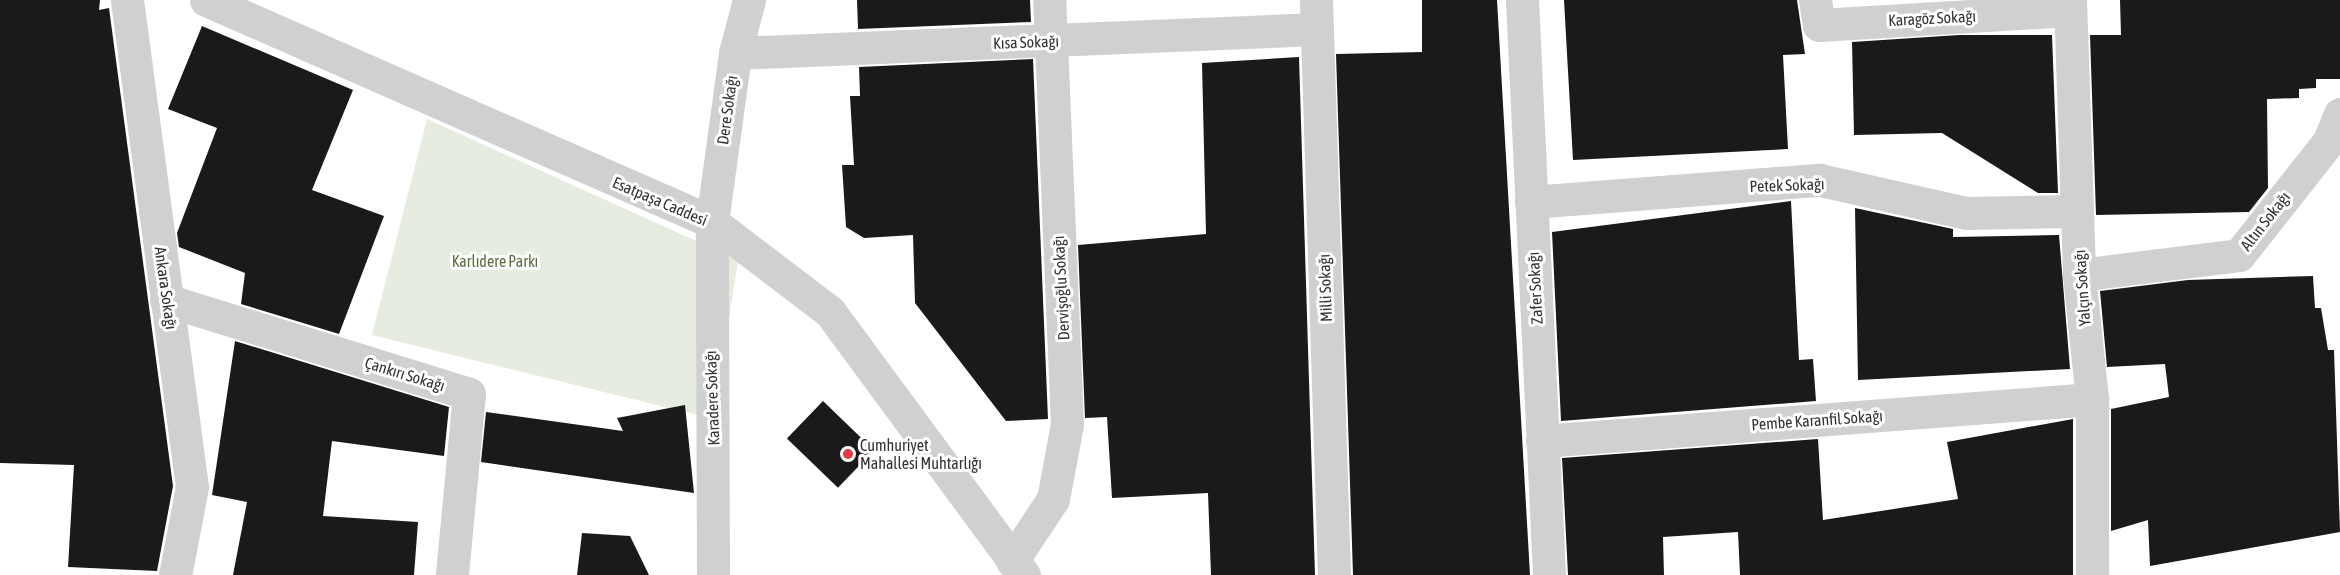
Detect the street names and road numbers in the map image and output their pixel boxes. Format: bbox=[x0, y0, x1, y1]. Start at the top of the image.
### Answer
street label: Karagöz Sokağı bbox=[1888, 6, 1976, 30]
street label: Kısa Sokağı bbox=[993, 31, 1059, 53]
street label: Dere Sokağı bbox=[713, 74, 741, 146]
street label: Esatpaşa Caddesi bbox=[610, 172, 710, 230]
street label: Petek Sokağı bbox=[1749, 174, 1825, 196]
street label: Altın Sokağı bbox=[2236, 188, 2294, 254]
street label: Dervişoğlu Sokağı bbox=[1049, 235, 1073, 341]
street label: Ankara Sokağı bbox=[151, 245, 181, 331]
street label: Yalçın Sokağı bbox=[2070, 249, 2094, 327]
street label: Zafer Sokağı bbox=[1524, 251, 1546, 325]
street label: Milli Sokağı bbox=[1314, 254, 1336, 322]
street label: Karadere Sokağı bbox=[701, 350, 723, 446]
street label: Çankırı Sokağı bbox=[363, 353, 447, 395]
street label: Pembe Karanfil Sokağı bbox=[1751, 406, 1883, 434]

